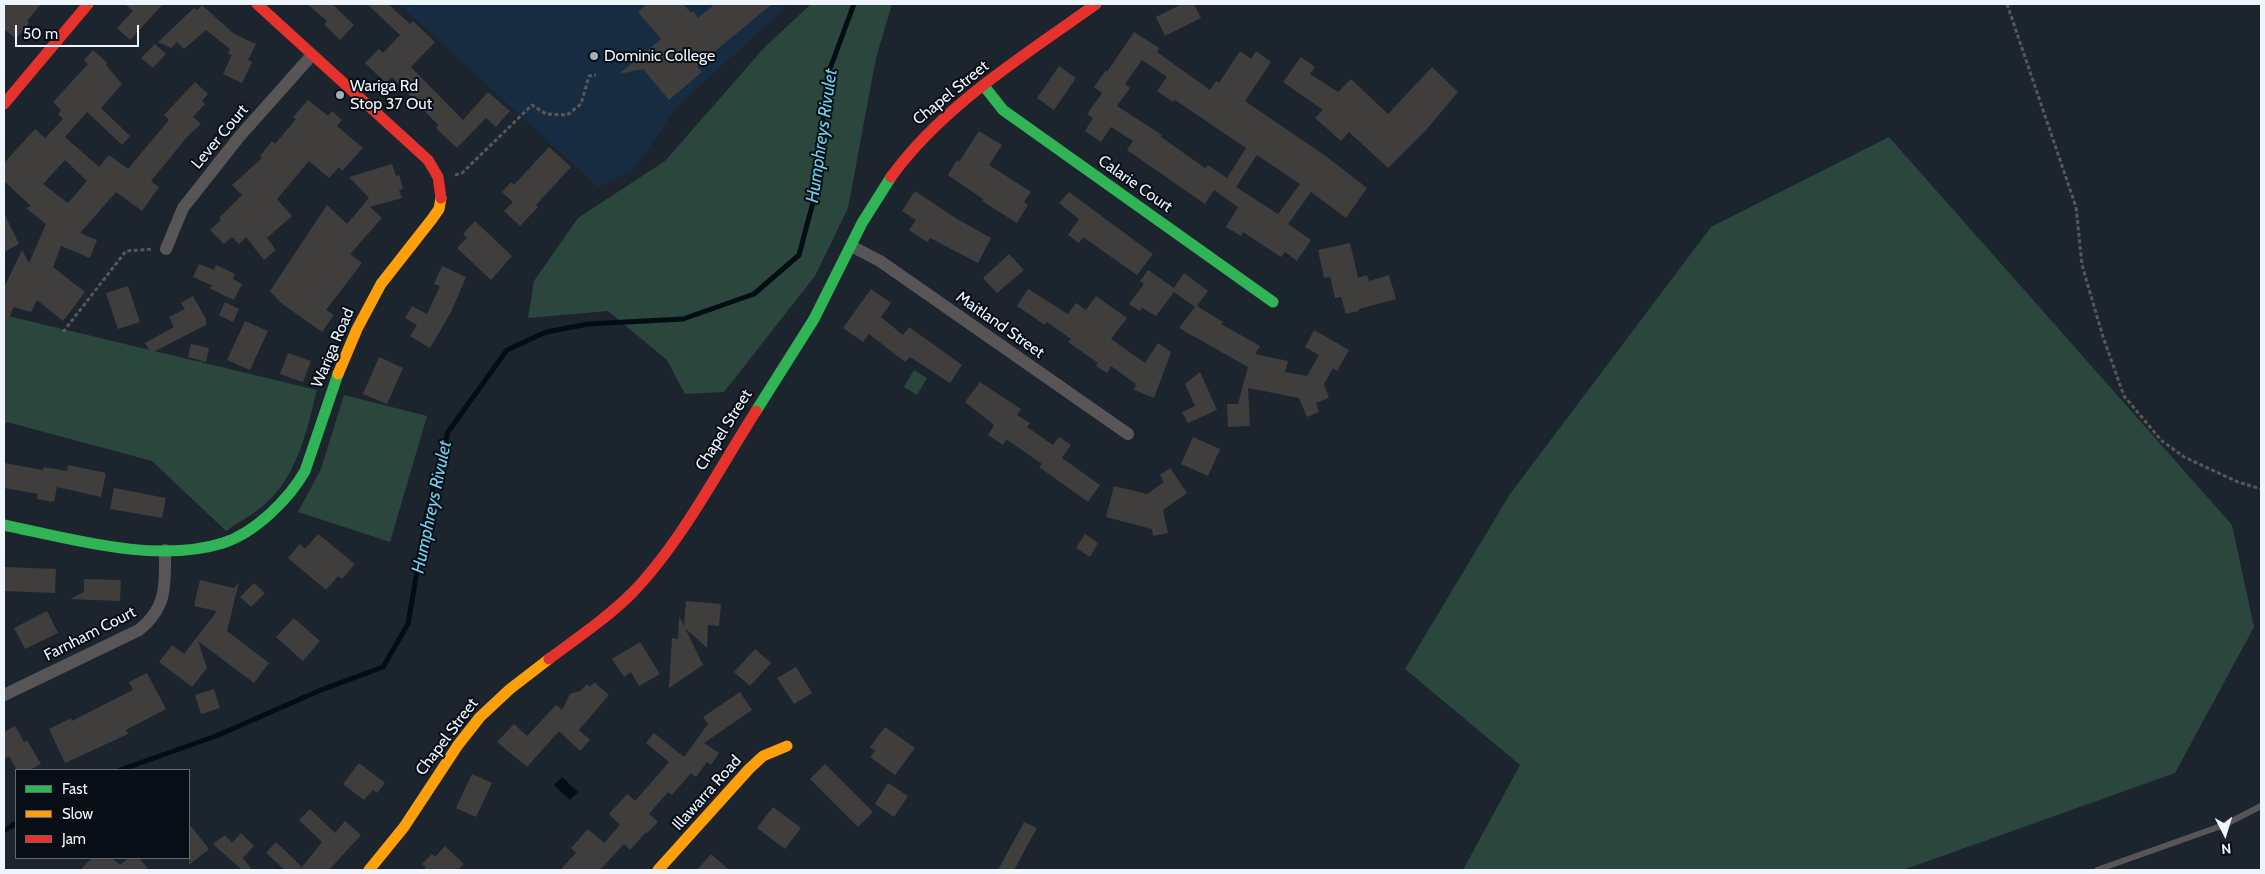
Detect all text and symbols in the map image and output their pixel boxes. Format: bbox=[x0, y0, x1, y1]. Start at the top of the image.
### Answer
scale bar bbox=[18, 15, 141, 47]
text: 50 m bbox=[23, 25, 58, 43]
place label: Dominic College bbox=[604, 46, 715, 66]
marker: Dominic College bbox=[588, 50, 600, 62]
street label: Chapel Street bbox=[909, 57, 993, 129]
water label: Humphreys Rivulet bbox=[802, 68, 842, 204]
place label: Wariga Rd Stop 37 Out bbox=[350, 76, 432, 114]
marker: Wariga Rd Stop 37 Out bbox=[334, 89, 346, 101]
street label: Lever Court bbox=[188, 101, 252, 173]
street label: Calarie Court bbox=[1094, 151, 1176, 217]
street label: Maitland Street bbox=[952, 287, 1048, 363]
street label: Wariga Road bbox=[308, 305, 358, 391]
street label: Chapel Street bbox=[692, 386, 756, 474]
water label: Humphreys Rivulet bbox=[407, 439, 457, 575]
street label: Farnham Court bbox=[41, 603, 139, 665]
street label: Chapel Street bbox=[412, 695, 482, 779]
street label: Illawarra Road bbox=[668, 752, 746, 834]
legend bbox=[15, 769, 190, 859]
text: Fast bbox=[62, 780, 87, 798]
text: Slow bbox=[62, 805, 93, 823]
north arrow bbox=[2200, 809, 2250, 859]
text: Jam bbox=[62, 830, 86, 848]
text: N bbox=[2221, 840, 2232, 858]

